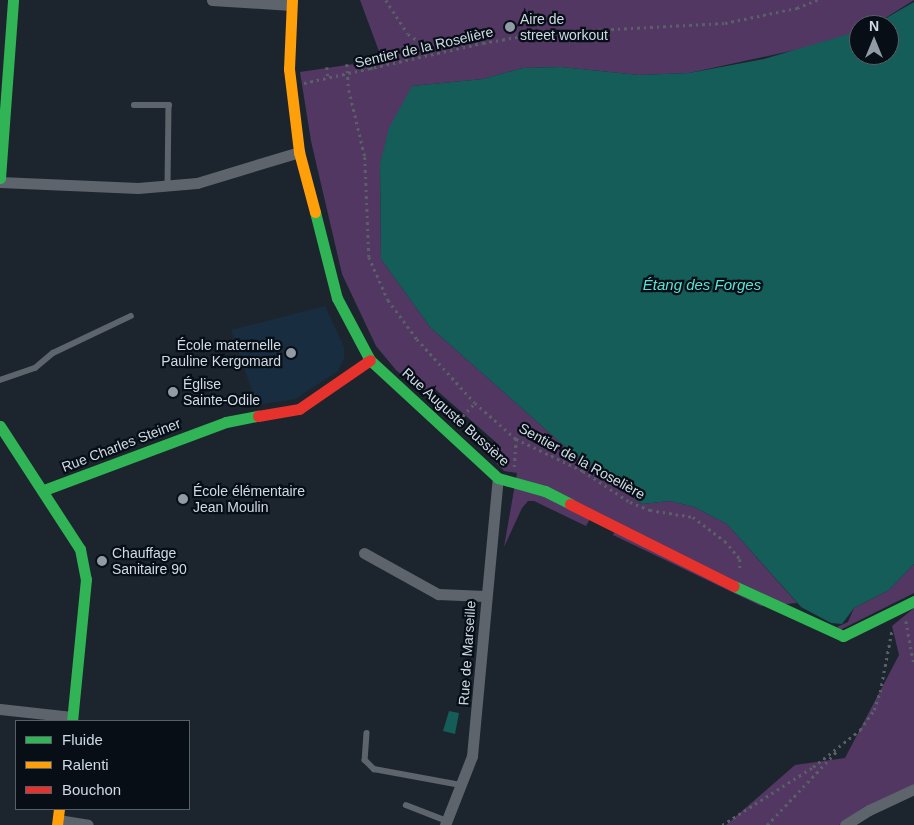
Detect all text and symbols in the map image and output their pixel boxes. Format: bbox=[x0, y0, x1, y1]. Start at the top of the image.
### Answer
place label: Aire de street workout bbox=[520, 11, 608, 44]
north arrow bbox=[849, 15, 899, 65]
text: N bbox=[869, 18, 879, 34]
marker: Aire de street workout bbox=[504, 21, 516, 33]
street label: Sentier de la Roselière bbox=[353, 23, 495, 71]
water label: Étang des Forges bbox=[643, 276, 761, 294]
place label: École maternelle Pauline Kergomard bbox=[161, 337, 281, 370]
marker: École maternelle Pauline Kergomard bbox=[285, 347, 297, 359]
street label: Rue Auguste Bussière bbox=[399, 364, 513, 470]
place label: Église Sainte-Odile bbox=[183, 376, 260, 408]
marker: Église Sainte-Odile bbox=[167, 386, 179, 398]
street label: Rue Charles Steiner bbox=[59, 415, 183, 475]
street label: Sentier de la Roselière bbox=[516, 419, 648, 503]
place label: École élémentaire Jean Moulin bbox=[193, 483, 305, 516]
marker: École élémentaire Jean Moulin bbox=[177, 493, 189, 505]
place label: Chauffage Sanitaire 90 bbox=[112, 545, 187, 578]
marker: Chauffage Sanitaire 90 bbox=[96, 555, 108, 567]
street label: Rue de Marseille bbox=[455, 600, 479, 706]
legend bbox=[15, 720, 190, 810]
text: Fluide bbox=[62, 731, 103, 748]
text: Ralenti bbox=[62, 756, 109, 773]
text: Bouchon bbox=[62, 781, 121, 798]

